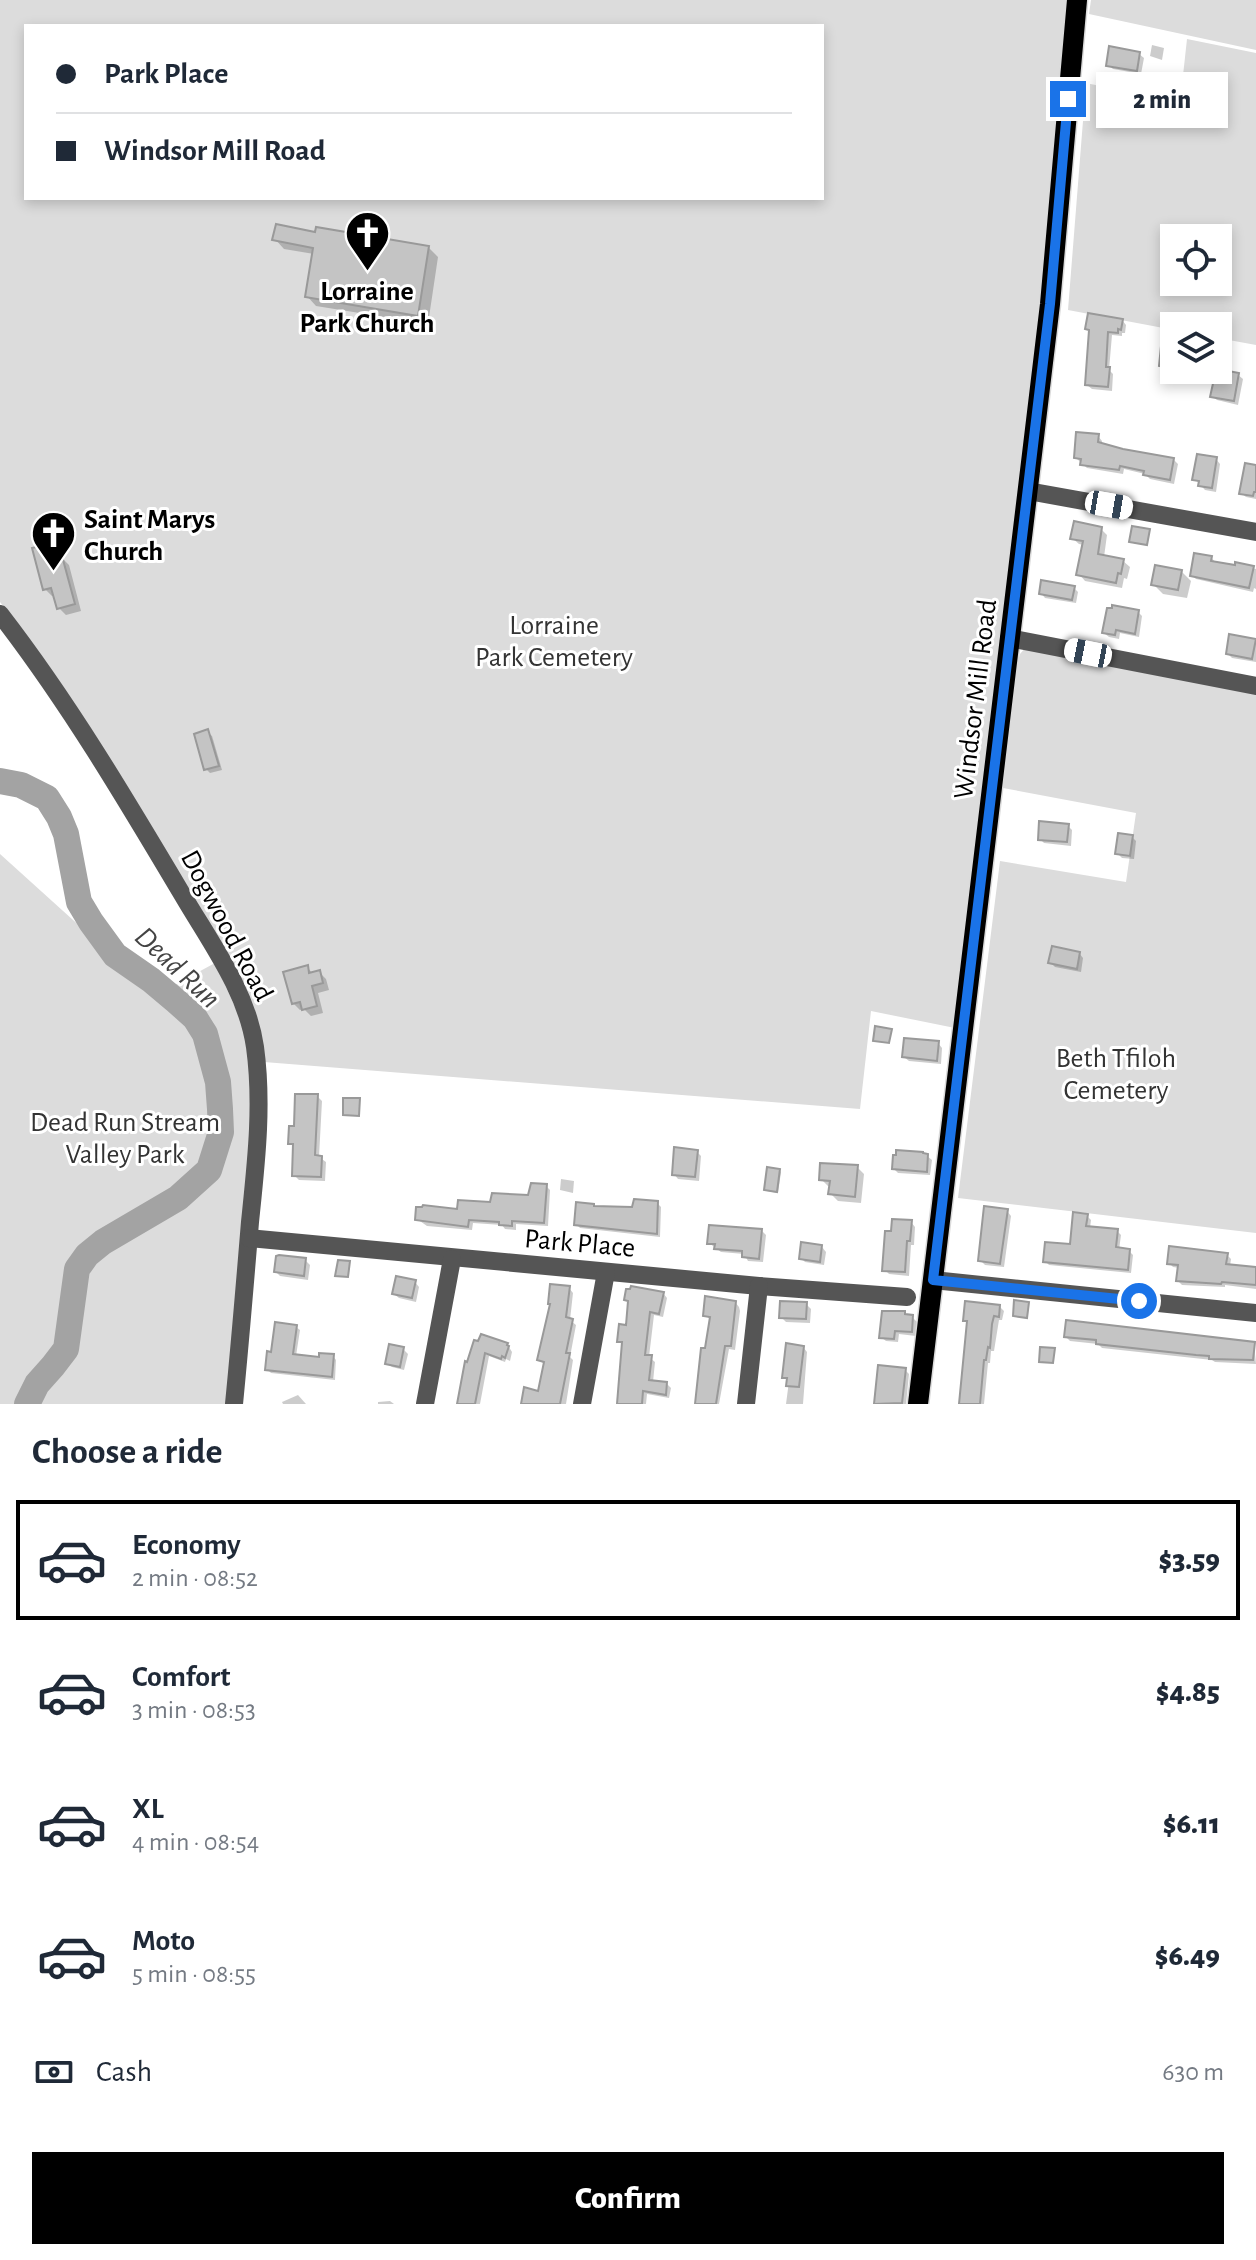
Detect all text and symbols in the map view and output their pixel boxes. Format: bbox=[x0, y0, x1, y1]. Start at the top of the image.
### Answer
text: Park Place bbox=[104, 59, 228, 89]
callout: 2 min bbox=[1096, 71, 1228, 127]
route end bbox=[1050, 81, 1086, 117]
text: 2 min bbox=[1133, 87, 1191, 113]
text: Windsor Mill Road bbox=[104, 136, 326, 166]
church icon: Lorraine Park Church bbox=[343, 209, 391, 272]
map controls bbox=[1160, 224, 1232, 384]
button: locate bbox=[1160, 224, 1232, 296]
place label: Lorraine Park Church bbox=[299, 278, 435, 338]
button: layers bbox=[1160, 312, 1232, 384]
car bbox=[1083, 489, 1135, 521]
place label: Saint Marys Church bbox=[84, 506, 215, 566]
church icon: Saint Marys Church bbox=[29, 510, 77, 573]
street label: Windsor Mill Road bbox=[950, 598, 1002, 801]
park label: Lorraine Park Cemetery bbox=[475, 612, 633, 672]
car bbox=[1062, 637, 1114, 669]
street label: Dogwood Road bbox=[175, 846, 278, 1006]
water label: Dead Run bbox=[129, 921, 226, 1014]
park label: Beth Tfiloh Cemetery bbox=[1056, 1045, 1176, 1105]
park label: Dead Run Stream Valley Park bbox=[30, 1109, 220, 1169]
street label: Park Place bbox=[523, 1225, 636, 1263]
route start bbox=[1121, 1283, 1157, 1319]
text: Choose a ride bbox=[32, 1434, 222, 1470]
icon: car bbox=[36, 1524, 108, 1596]
text: Economy bbox=[132, 1530, 241, 1560]
text: $3.59 bbox=[1158, 1545, 1220, 1575]
text: 2 min · 08:52 bbox=[132, 1565, 258, 1591]
icon: car bbox=[36, 1656, 108, 1728]
text: Comfort bbox=[132, 1662, 231, 1692]
text: $4.85 bbox=[1156, 1677, 1220, 1707]
text: 3 min · 08:53 bbox=[132, 1697, 256, 1723]
icon: car bbox=[36, 1788, 108, 1860]
text: XL bbox=[132, 1794, 164, 1824]
text: $6.11 bbox=[1163, 1809, 1220, 1839]
text: 4 min · 08:54 bbox=[132, 1829, 259, 1855]
icon: car bbox=[36, 1920, 108, 1992]
text: Moto bbox=[132, 1926, 195, 1956]
text: $6.49 bbox=[1155, 1941, 1220, 1971]
text: 5 min · 08:55 bbox=[132, 1961, 256, 1987]
icon: cash bbox=[32, 2050, 76, 2094]
text: Cash bbox=[96, 2057, 152, 2087]
text: 630 m bbox=[1162, 2059, 1224, 2085]
button: Confirm bbox=[32, 2152, 1224, 2244]

